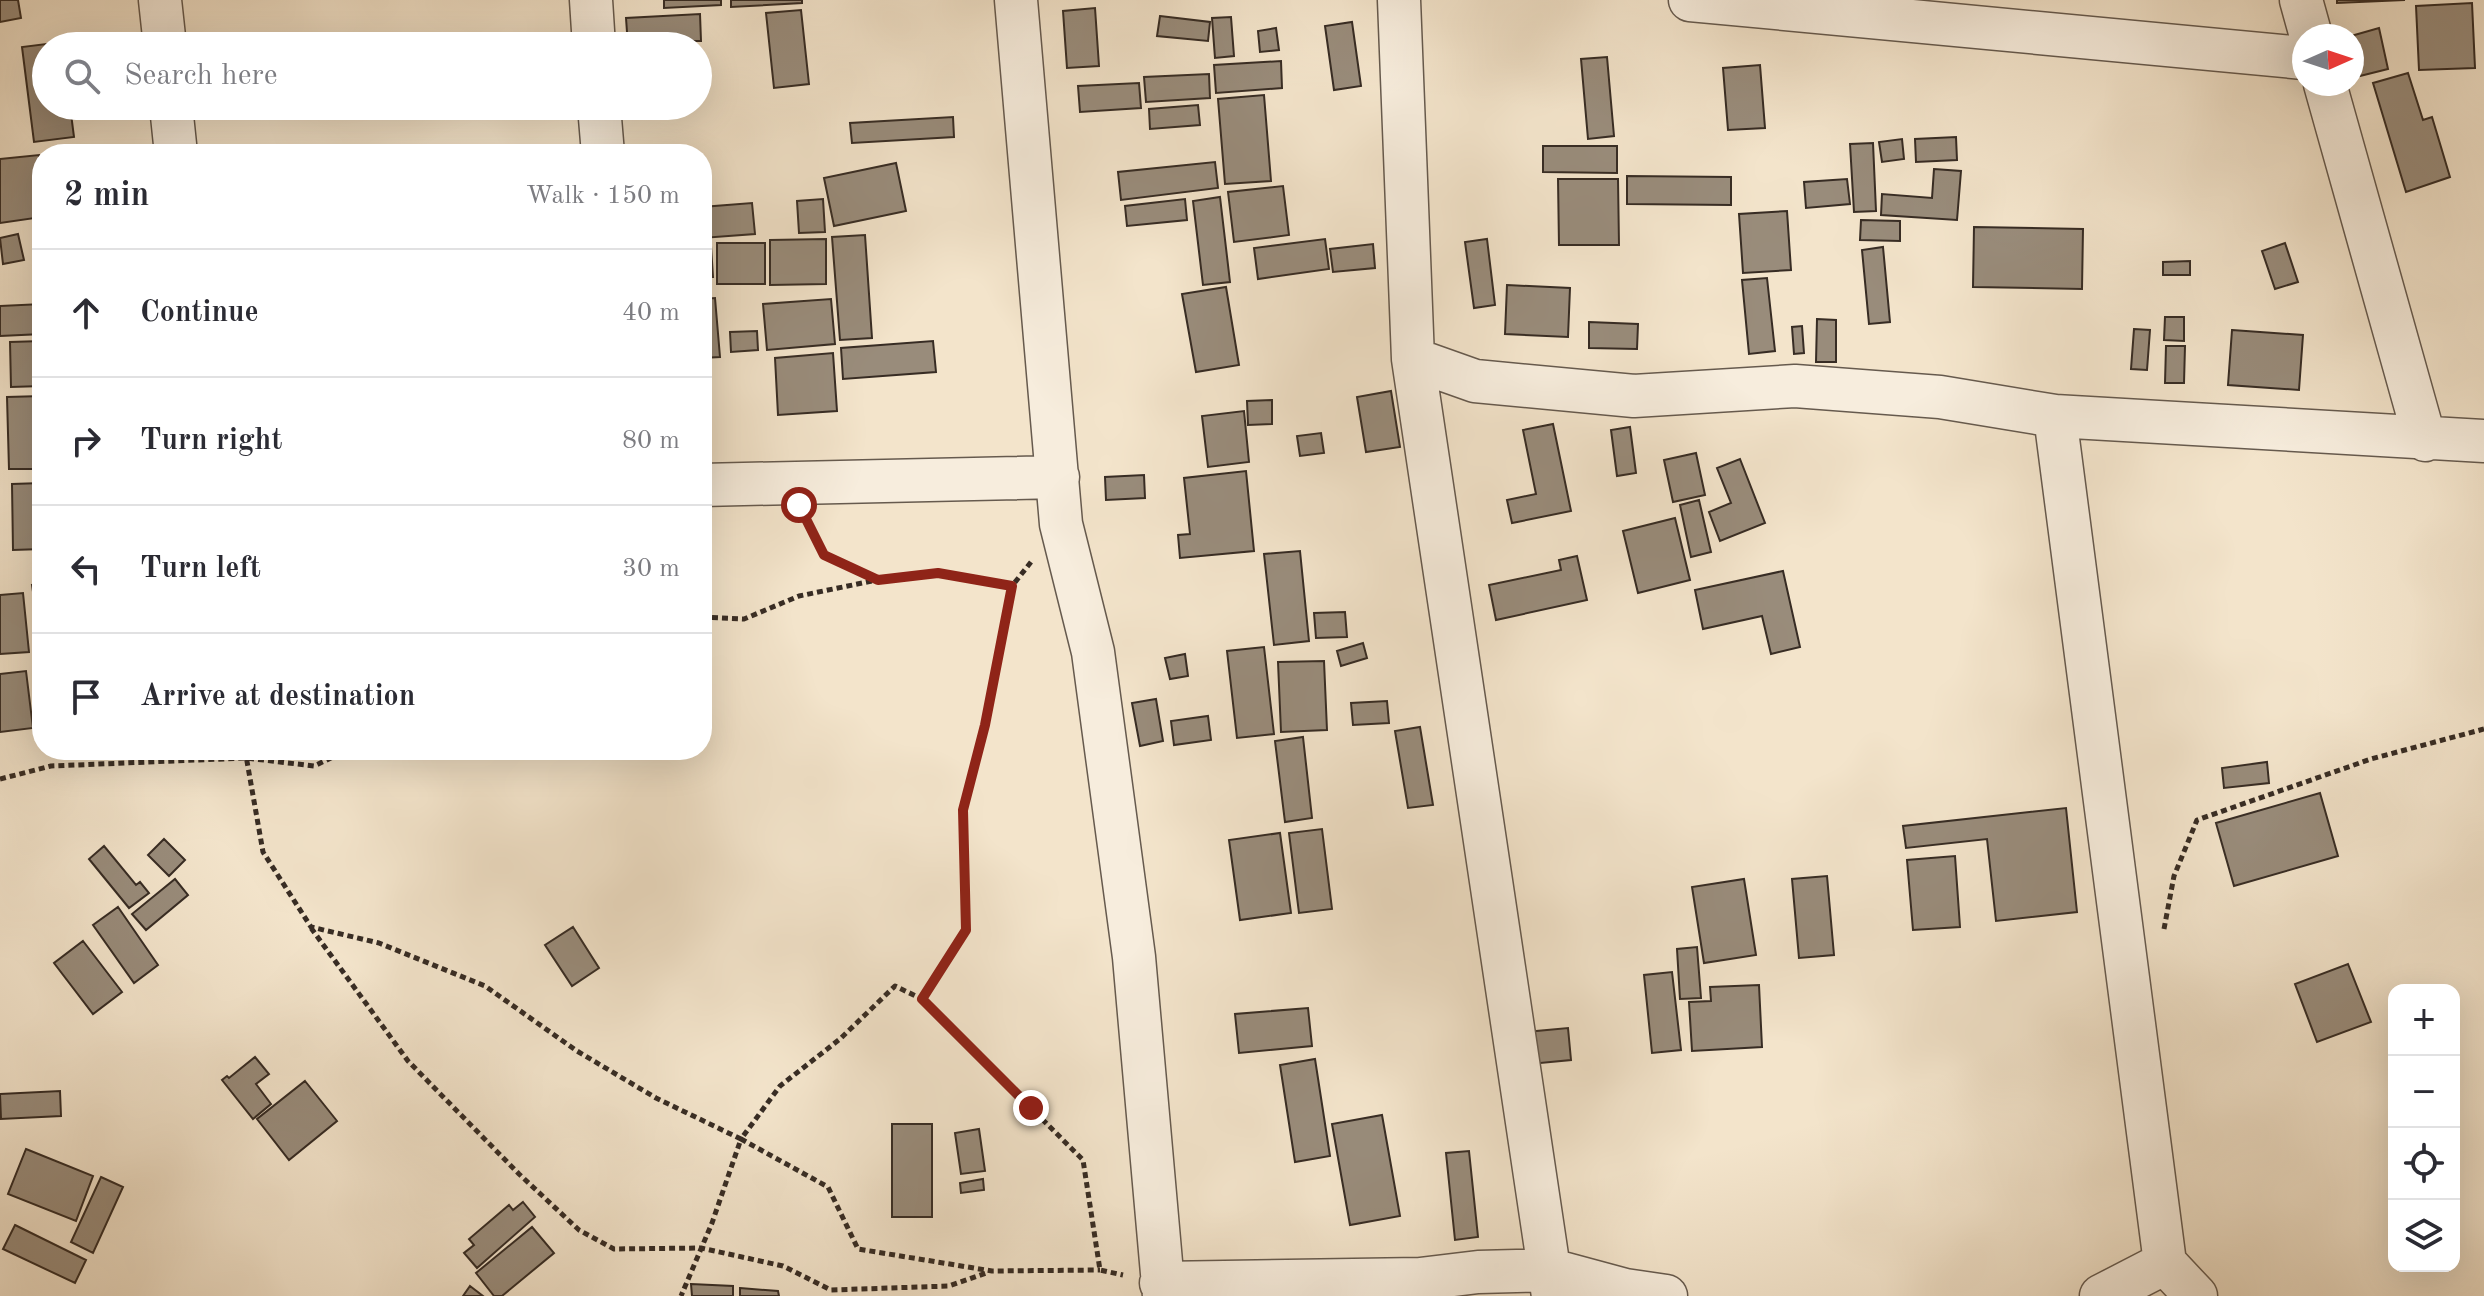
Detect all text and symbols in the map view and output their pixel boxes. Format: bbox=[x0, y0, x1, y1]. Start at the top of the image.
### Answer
north arrow bbox=[2292, 24, 2364, 96]
search box bbox=[32, 32, 712, 120]
icon: search bbox=[60, 54, 104, 98]
text: Search here bbox=[124, 61, 278, 91]
text: 2 min bbox=[64, 179, 149, 213]
text: Walk · 150 m bbox=[526, 183, 680, 209]
icon: ahead bbox=[64, 291, 108, 335]
text: Continue bbox=[140, 298, 259, 328]
text: 40 m bbox=[622, 300, 680, 326]
icon: right bbox=[64, 419, 108, 463]
text: Turn right bbox=[140, 426, 282, 456]
text: 80 m bbox=[622, 428, 680, 454]
route start bbox=[781, 487, 817, 523]
icon: left bbox=[64, 547, 108, 591]
text: Turn left bbox=[140, 554, 261, 584]
text: 30 m bbox=[622, 556, 680, 582]
icon: arrive bbox=[64, 675, 108, 719]
text: Arrive at destination bbox=[140, 682, 415, 712]
map controls bbox=[2388, 984, 2460, 1272]
button: + bbox=[2388, 984, 2460, 1056]
button: − bbox=[2388, 1056, 2460, 1128]
route end bbox=[1013, 1090, 1049, 1126]
button: locate bbox=[2388, 1128, 2460, 1200]
button: layers bbox=[2388, 1200, 2460, 1272]

